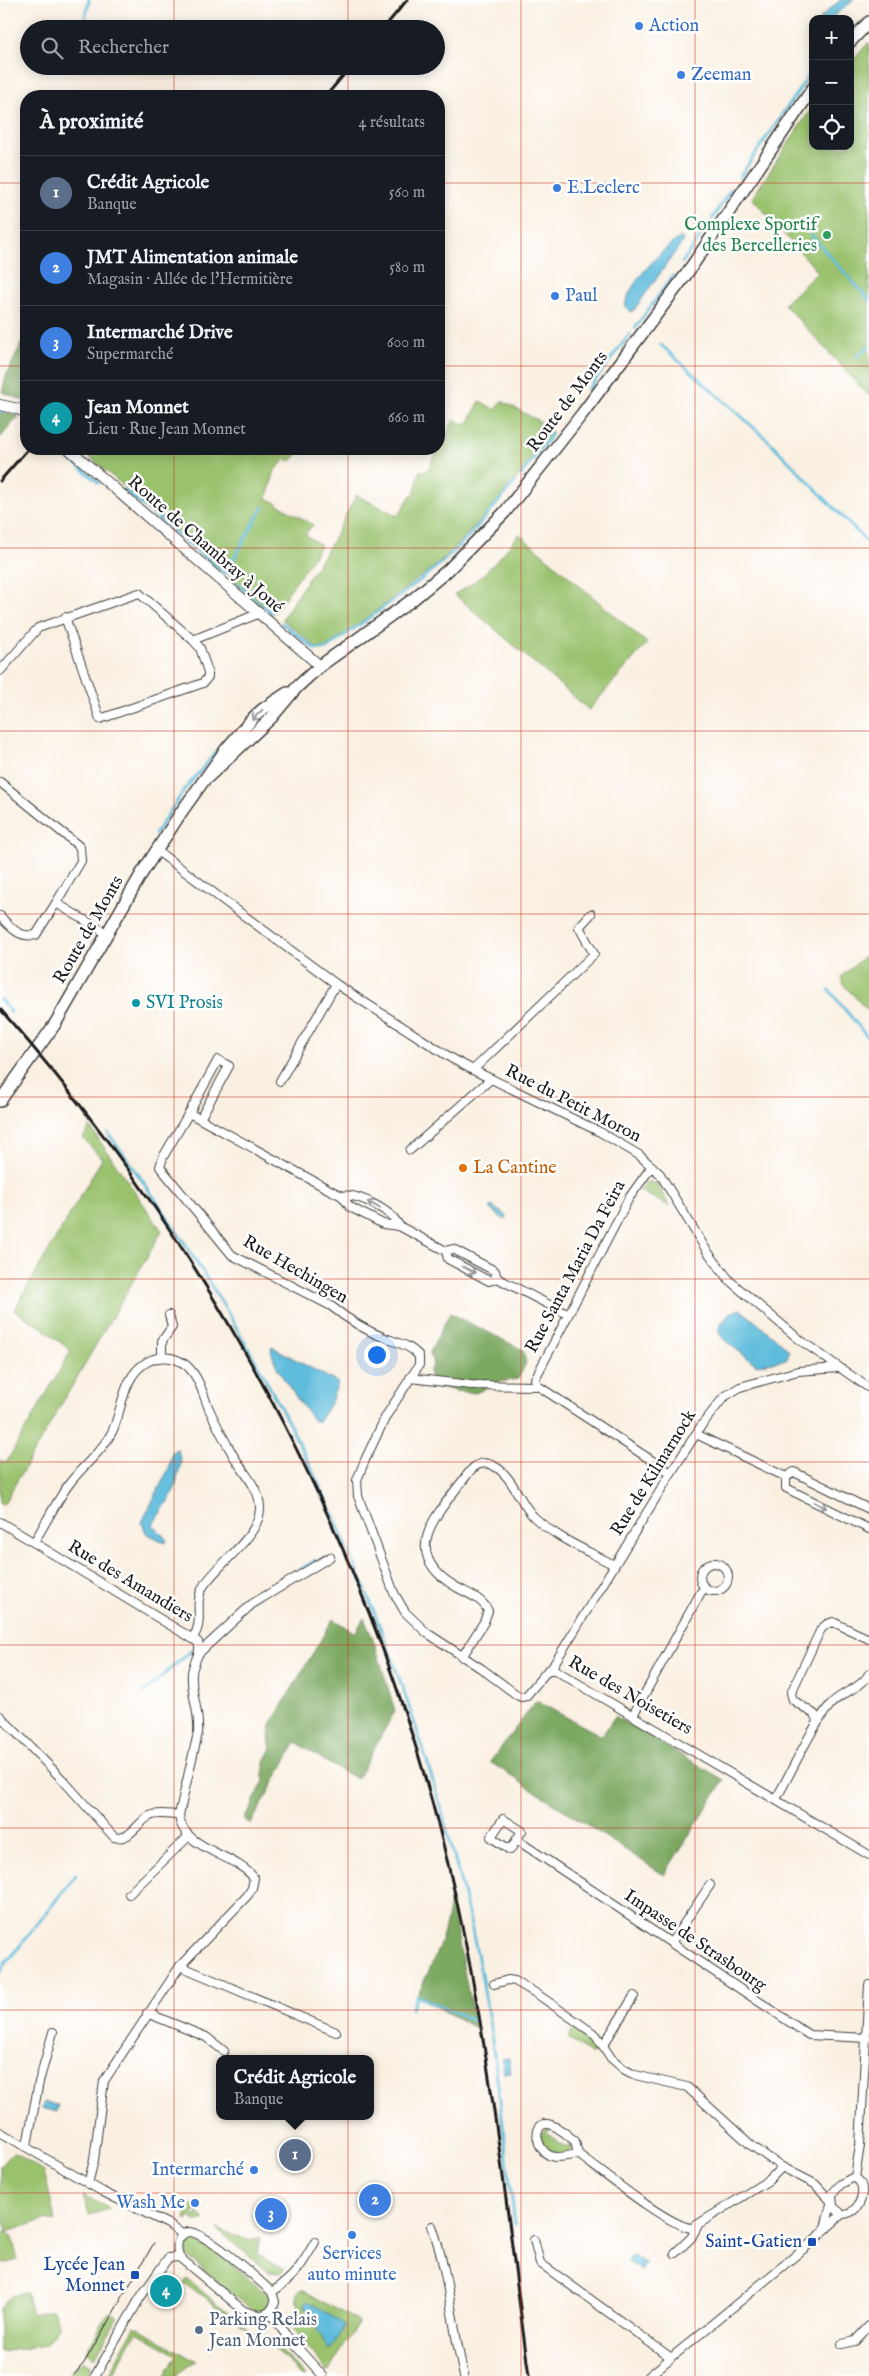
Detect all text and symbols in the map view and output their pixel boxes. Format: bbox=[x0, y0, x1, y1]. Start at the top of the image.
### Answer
place label: Action bbox=[648, 15, 699, 38]
map controls bbox=[809, 15, 854, 150]
button: + bbox=[809, 15, 854, 60]
search box bbox=[20, 20, 445, 75]
marker: Action bbox=[633, 20, 645, 32]
icon: search bbox=[38, 34, 66, 62]
text: Rechercher bbox=[78, 36, 169, 60]
button: − bbox=[809, 60, 854, 105]
place label: Zeeman bbox=[691, 64, 752, 87]
marker: Zeeman bbox=[675, 69, 687, 81]
button: locate bbox=[809, 105, 854, 150]
text: À proximité bbox=[40, 109, 143, 136]
text: 4 résultats bbox=[359, 113, 425, 133]
text: Crédit Agricole bbox=[87, 171, 209, 195]
place label: E.Leclerc bbox=[567, 177, 640, 200]
marker: E.Leclerc bbox=[551, 182, 563, 194]
text: 1 bbox=[53, 183, 59, 203]
text: 560 m bbox=[389, 183, 425, 203]
text: Banque bbox=[87, 195, 137, 215]
place label: Complexe Sportif des Bercelleries bbox=[684, 214, 820, 258]
marker: Complexe Sportif des Bercelleries bbox=[821, 229, 833, 241]
text: JMT Alimentation animale bbox=[87, 246, 298, 270]
text: 2 bbox=[52, 258, 60, 278]
text: 580 m bbox=[389, 258, 425, 278]
text: Magasin · Allée de l'Hermitière bbox=[87, 270, 293, 290]
place label: Paul bbox=[565, 285, 597, 308]
marker: Paul bbox=[549, 290, 561, 302]
text: Intermarché Drive bbox=[87, 321, 233, 345]
text: 3 bbox=[53, 333, 59, 353]
text: 600 m bbox=[387, 333, 425, 353]
text: Supermarché bbox=[87, 345, 173, 365]
street label: Route de Monts bbox=[522, 347, 614, 457]
text: Jean Monnet bbox=[87, 396, 189, 420]
text: 4 bbox=[52, 408, 60, 428]
text: 660 m bbox=[388, 408, 425, 428]
text: Lieu · Rue Jean Monnet bbox=[87, 420, 246, 440]
street label: Route de Chambray à Joué bbox=[122, 471, 288, 619]
one-way arrow bbox=[251, 708, 263, 721]
street label: Route de Monts bbox=[49, 872, 129, 988]
place label: SVI Prosis bbox=[146, 992, 223, 1015]
marker: SVI Prosis bbox=[130, 997, 142, 1009]
street label: Rue du Petit Moron bbox=[501, 1060, 645, 1148]
place label: La Cantine bbox=[473, 1157, 557, 1180]
marker: La Cantine bbox=[457, 1162, 469, 1174]
street label: Rue Santa Maria Da Feira bbox=[521, 1177, 631, 1357]
one-way arrow bbox=[367, 1200, 381, 1210]
street label: Rue Hechingen bbox=[238, 1231, 352, 1310]
one-way arrow bbox=[461, 1265, 476, 1275]
your location bbox=[364, 1342, 390, 1368]
street label: Rue de Kilmarnock bbox=[606, 1405, 702, 1540]
one-way arrow bbox=[812, 1501, 827, 1510]
street label: Rue des Amandiers bbox=[63, 1536, 197, 1628]
street label: Rue des Noisetiers bbox=[564, 1651, 696, 1741]
street label: Impasse de Strasbourg bbox=[619, 1885, 771, 1997]
popup bbox=[216, 2055, 374, 2120]
text: Crédit Agricole bbox=[234, 2066, 356, 2090]
text: Banque bbox=[234, 2090, 283, 2110]
pin: 1 bbox=[279, 2136, 311, 2174]
place label: Intermarché bbox=[152, 2159, 244, 2182]
marker: Intermarché bbox=[248, 2164, 260, 2176]
pin: 2 bbox=[359, 2181, 391, 2219]
place label: Wash Me bbox=[116, 2192, 185, 2215]
pin: 3 bbox=[255, 2195, 287, 2233]
marker: Wash Me bbox=[189, 2197, 201, 2209]
marker: Services auto minute bbox=[346, 2229, 358, 2241]
place label: Saint-Gatien bbox=[705, 2231, 802, 2254]
marker: Saint-Gatien bbox=[806, 2236, 818, 2248]
place label: Services auto minute bbox=[308, 2243, 396, 2287]
place label: Lycée Jean Monnet bbox=[43, 2254, 125, 2298]
marker: Lycée Jean Monnet bbox=[129, 2269, 141, 2281]
pin: 4 bbox=[150, 2272, 182, 2310]
place label: Parking Relais Jean Monnet bbox=[207, 2309, 317, 2353]
marker: Parking Relais Jean Monnet bbox=[193, 2324, 205, 2336]

